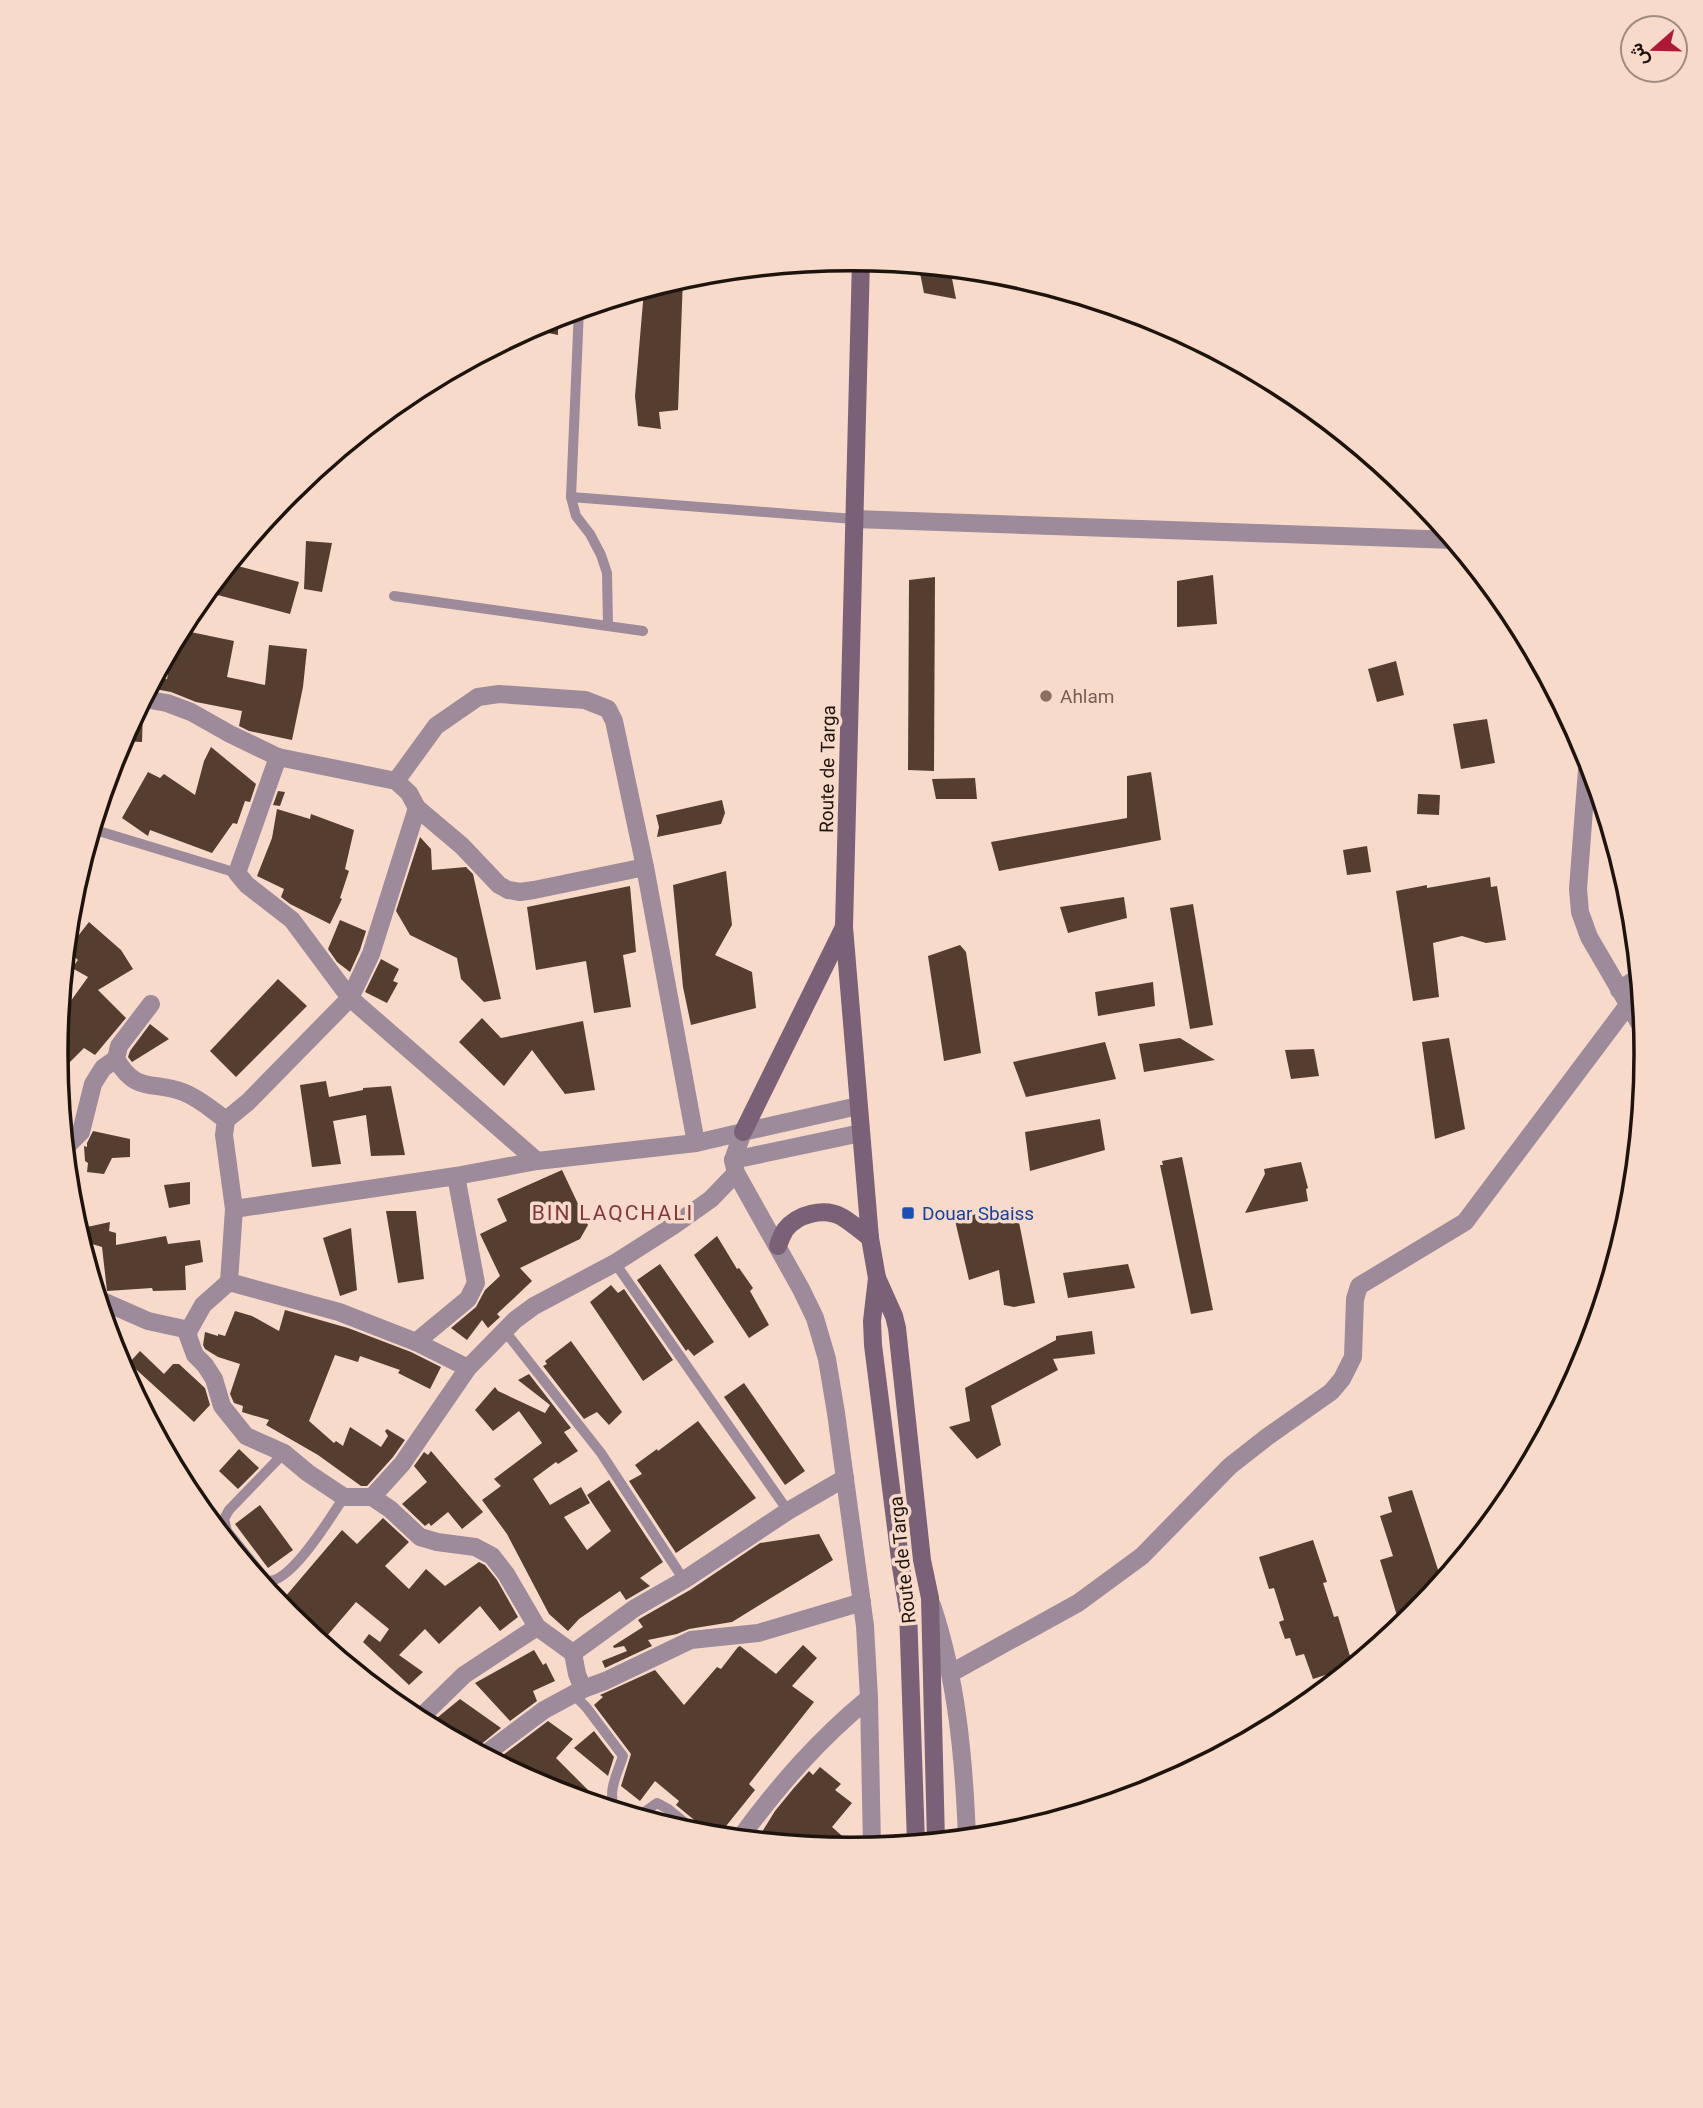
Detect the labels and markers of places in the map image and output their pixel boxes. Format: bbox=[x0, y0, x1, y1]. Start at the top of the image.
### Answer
place label: Ahlam bbox=[1060, 684, 1114, 713]
marker: Ahlam bbox=[1038, 688, 1054, 704]
place label: Douar Sbaiss bbox=[922, 1201, 1034, 1230]
marker: Douar Sbaiss bbox=[900, 1205, 916, 1221]

